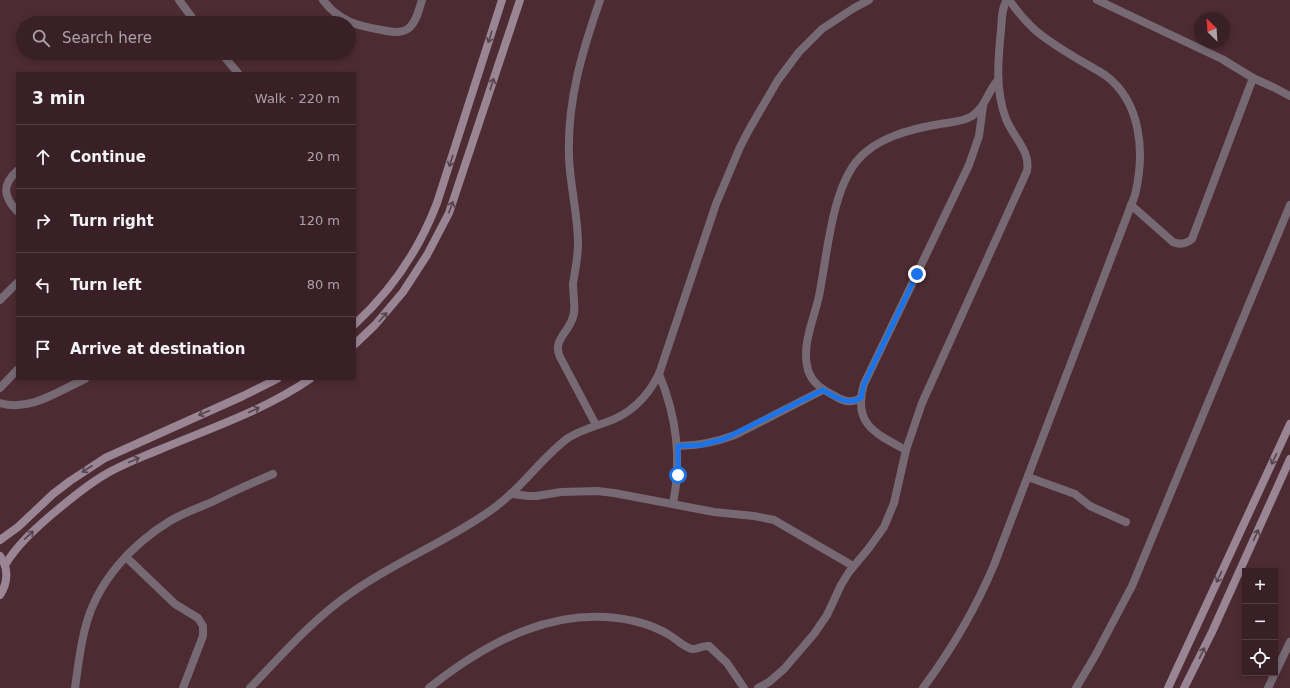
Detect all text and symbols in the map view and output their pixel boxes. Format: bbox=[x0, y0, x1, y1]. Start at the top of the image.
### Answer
north arrow bbox=[1194, 12, 1230, 48]
search box bbox=[16, 16, 356, 60]
icon: search bbox=[30, 27, 52, 49]
text: Search here bbox=[62, 29, 152, 47]
one-way arrow bbox=[486, 30, 493, 43]
one-way arrow bbox=[489, 78, 497, 90]
text: 3 min bbox=[32, 88, 85, 108]
text: Walk · 220 m bbox=[255, 91, 340, 106]
icon: ahead bbox=[32, 146, 54, 168]
text: Continue bbox=[70, 148, 146, 166]
text: 20 m bbox=[307, 149, 340, 164]
one-way arrow bbox=[447, 154, 454, 167]
one-way arrow bbox=[448, 201, 456, 213]
icon: right bbox=[32, 210, 54, 232]
text: Turn right bbox=[70, 212, 154, 230]
text: 120 m bbox=[298, 213, 340, 228]
route end bbox=[908, 265, 926, 283]
icon: left bbox=[32, 274, 54, 296]
text: Turn left bbox=[70, 276, 142, 294]
text: 80 m bbox=[307, 277, 340, 292]
one-way arrow bbox=[378, 311, 387, 322]
icon: arrive bbox=[32, 338, 54, 360]
text: Arrive at destination bbox=[70, 340, 245, 358]
one-way arrow bbox=[248, 405, 260, 413]
one-way arrow bbox=[198, 410, 210, 418]
one-way arrow bbox=[1270, 453, 1277, 465]
one-way arrow bbox=[128, 456, 140, 463]
one-way arrow bbox=[81, 466, 93, 474]
route start bbox=[669, 466, 687, 484]
one-way arrow bbox=[1253, 529, 1260, 541]
one-way arrow bbox=[24, 530, 34, 540]
map controls bbox=[1242, 568, 1278, 676]
button: + bbox=[1242, 568, 1278, 604]
one-way arrow bbox=[1215, 571, 1222, 583]
button: − bbox=[1242, 604, 1278, 640]
button: locate bbox=[1242, 640, 1278, 676]
one-way arrow bbox=[1199, 648, 1206, 660]

